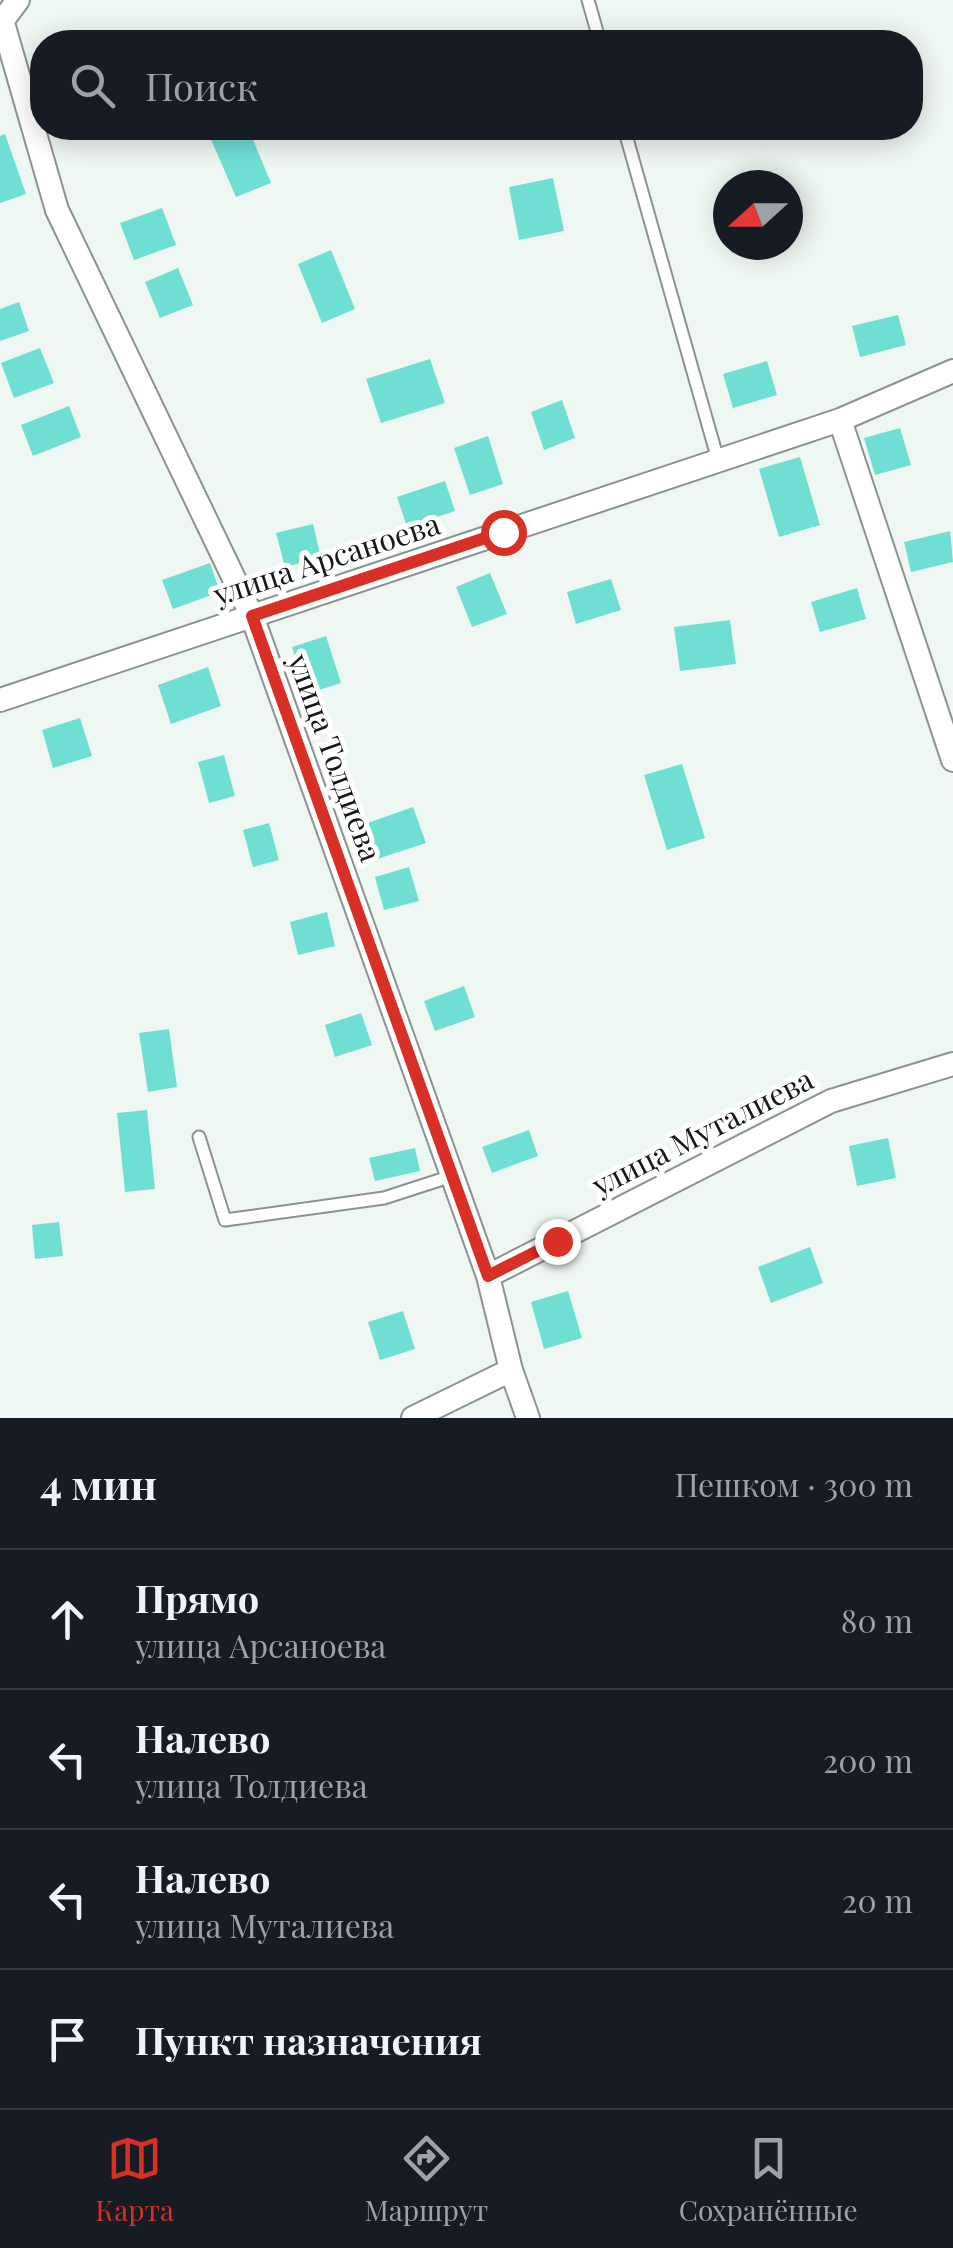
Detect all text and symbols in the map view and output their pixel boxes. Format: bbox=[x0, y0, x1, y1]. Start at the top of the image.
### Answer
search box bbox=[30, 30, 923, 140]
icon: search bbox=[65, 58, 120, 113]
text: Поиск bbox=[145, 60, 258, 111]
north arrow bbox=[713, 170, 803, 260]
street label: улица Арсаноева bbox=[207, 503, 445, 614]
route start bbox=[481, 510, 527, 556]
street label: улица Толдиева bbox=[279, 647, 392, 867]
street label: улица Муталиева bbox=[584, 1058, 819, 1205]
route end bbox=[535, 1219, 581, 1265]
text: 4 мин bbox=[40, 1455, 157, 1511]
text: Пешком · 300 m bbox=[674, 1462, 913, 1505]
text: Прямо bbox=[135, 1572, 259, 1623]
icon: ahead bbox=[40, 1592, 95, 1647]
text: 80 m bbox=[841, 1598, 913, 1641]
text: улица Арсаноева bbox=[135, 1623, 386, 1666]
text: Налево bbox=[135, 1712, 270, 1763]
icon: left bbox=[40, 1732, 95, 1787]
text: 200 m bbox=[823, 1738, 913, 1781]
text: улица Толдиева bbox=[135, 1763, 368, 1806]
text: Налево bbox=[135, 1852, 270, 1903]
icon: left bbox=[40, 1872, 95, 1927]
text: 20 m bbox=[842, 1878, 913, 1921]
text: улица Муталиева bbox=[135, 1903, 394, 1946]
icon: arrive bbox=[40, 2012, 95, 2067]
text: Пункт назначения bbox=[135, 2014, 482, 2065]
tab: Карта bbox=[95, 2131, 174, 2228]
tab: Маршрут bbox=[365, 2131, 488, 2228]
tab: Сохранённые bbox=[679, 2131, 858, 2228]

